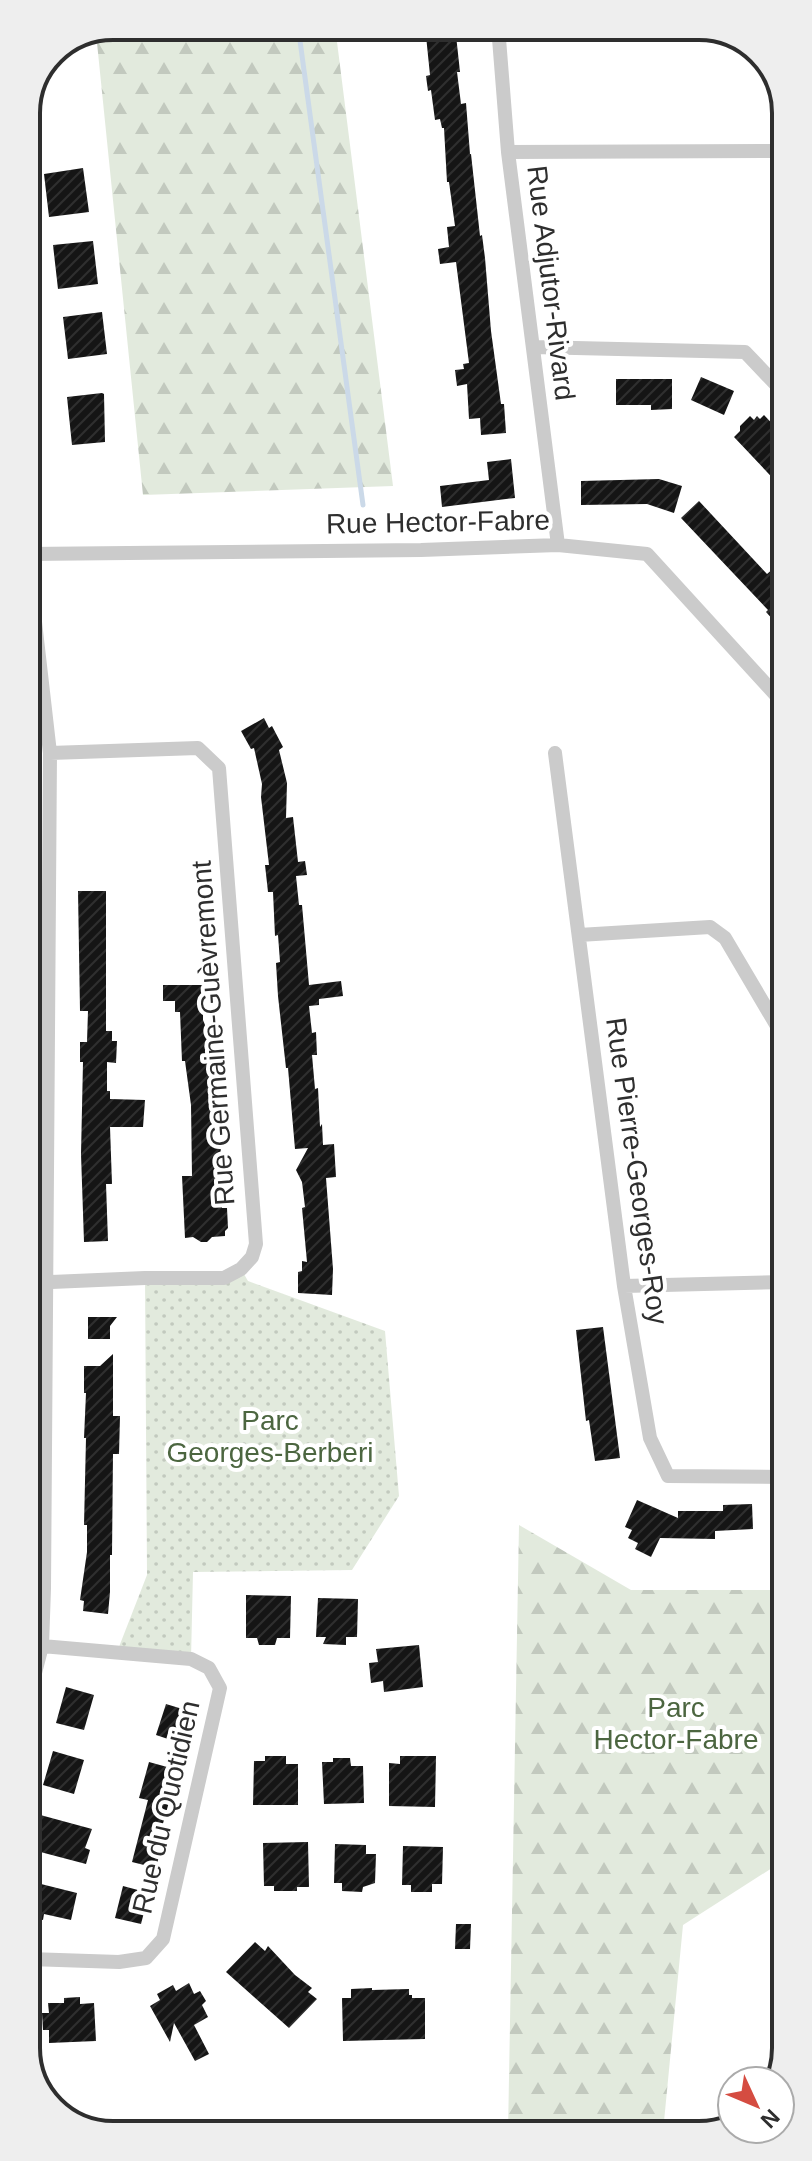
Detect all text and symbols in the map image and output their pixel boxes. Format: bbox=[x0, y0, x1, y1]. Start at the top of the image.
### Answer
street label: Rue Adjutor-Rivard bbox=[521, 164, 581, 402]
street label: Rue Hector-Fabre bbox=[326, 505, 550, 539]
street label: Rue Germaine-Guèvremont bbox=[185, 859, 241, 1206]
street label: Rue Pierre-Georges-Roy bbox=[600, 1016, 674, 1326]
park label: Parc Georges-Berberi bbox=[167, 1405, 373, 1468]
park label: Parc Hector-Fabre bbox=[594, 1692, 758, 1755]
street label: Rue du Quotidien bbox=[126, 1697, 206, 1917]
north arrow bbox=[716, 2065, 796, 2145]
text: N bbox=[756, 2104, 785, 2133]

